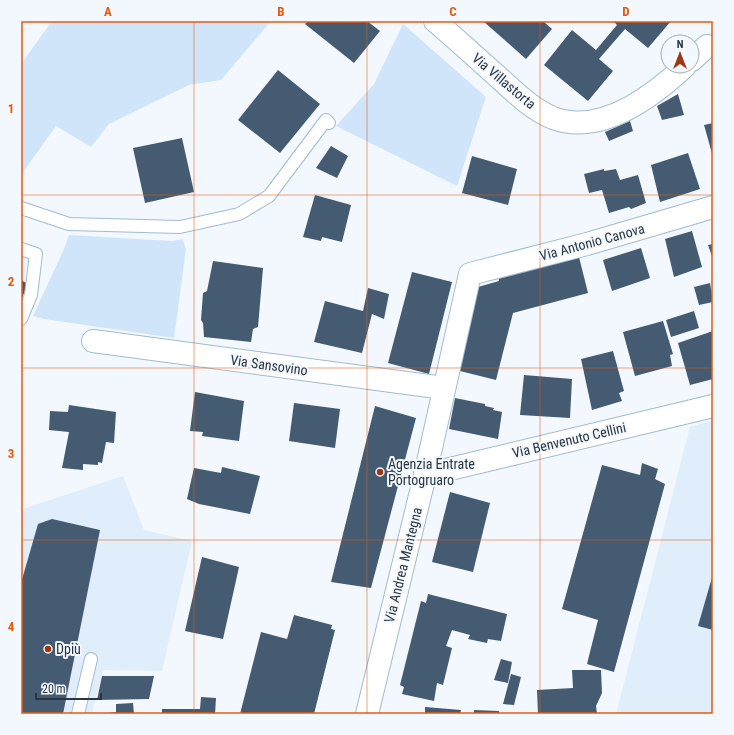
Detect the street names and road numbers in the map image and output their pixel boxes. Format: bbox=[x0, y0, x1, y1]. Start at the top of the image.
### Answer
street label: Via Villastorta bbox=[469, 50, 539, 112]
street label: Via Antonio Canova bbox=[538, 220, 646, 264]
street label: Via Sansovino bbox=[229, 352, 309, 378]
street label: Via Benvenuto Cellini bbox=[511, 419, 627, 461]
street label: Via Andrea Mantegna bbox=[381, 506, 425, 624]

